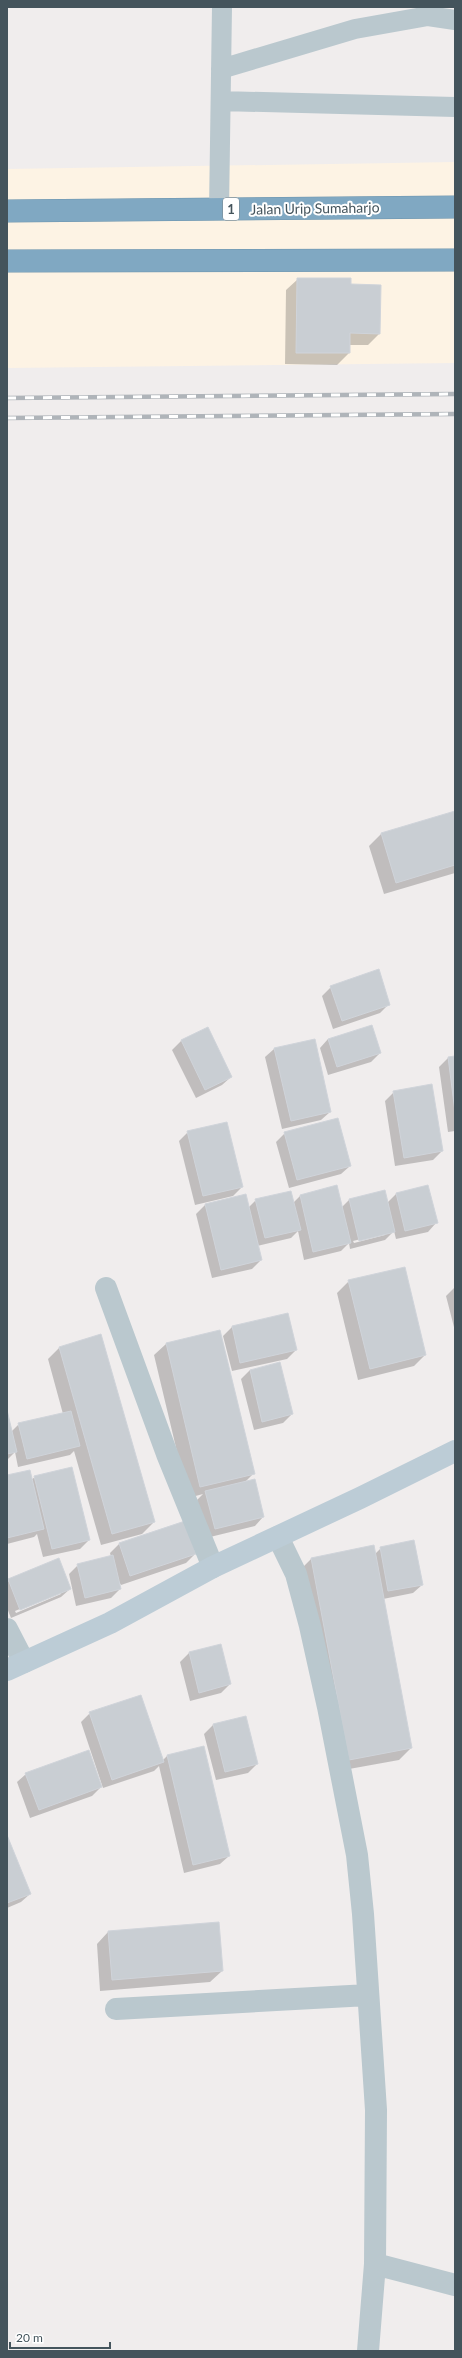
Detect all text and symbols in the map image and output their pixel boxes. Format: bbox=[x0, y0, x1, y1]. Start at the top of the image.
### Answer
road number: 1 bbox=[223, 198, 239, 220]
street label: Jalan Urip Sumaharjo bbox=[250, 198, 380, 218]
scale bar bbox=[10, 2324, 110, 2350]
text: 20 m bbox=[16, 2330, 43, 2345]

